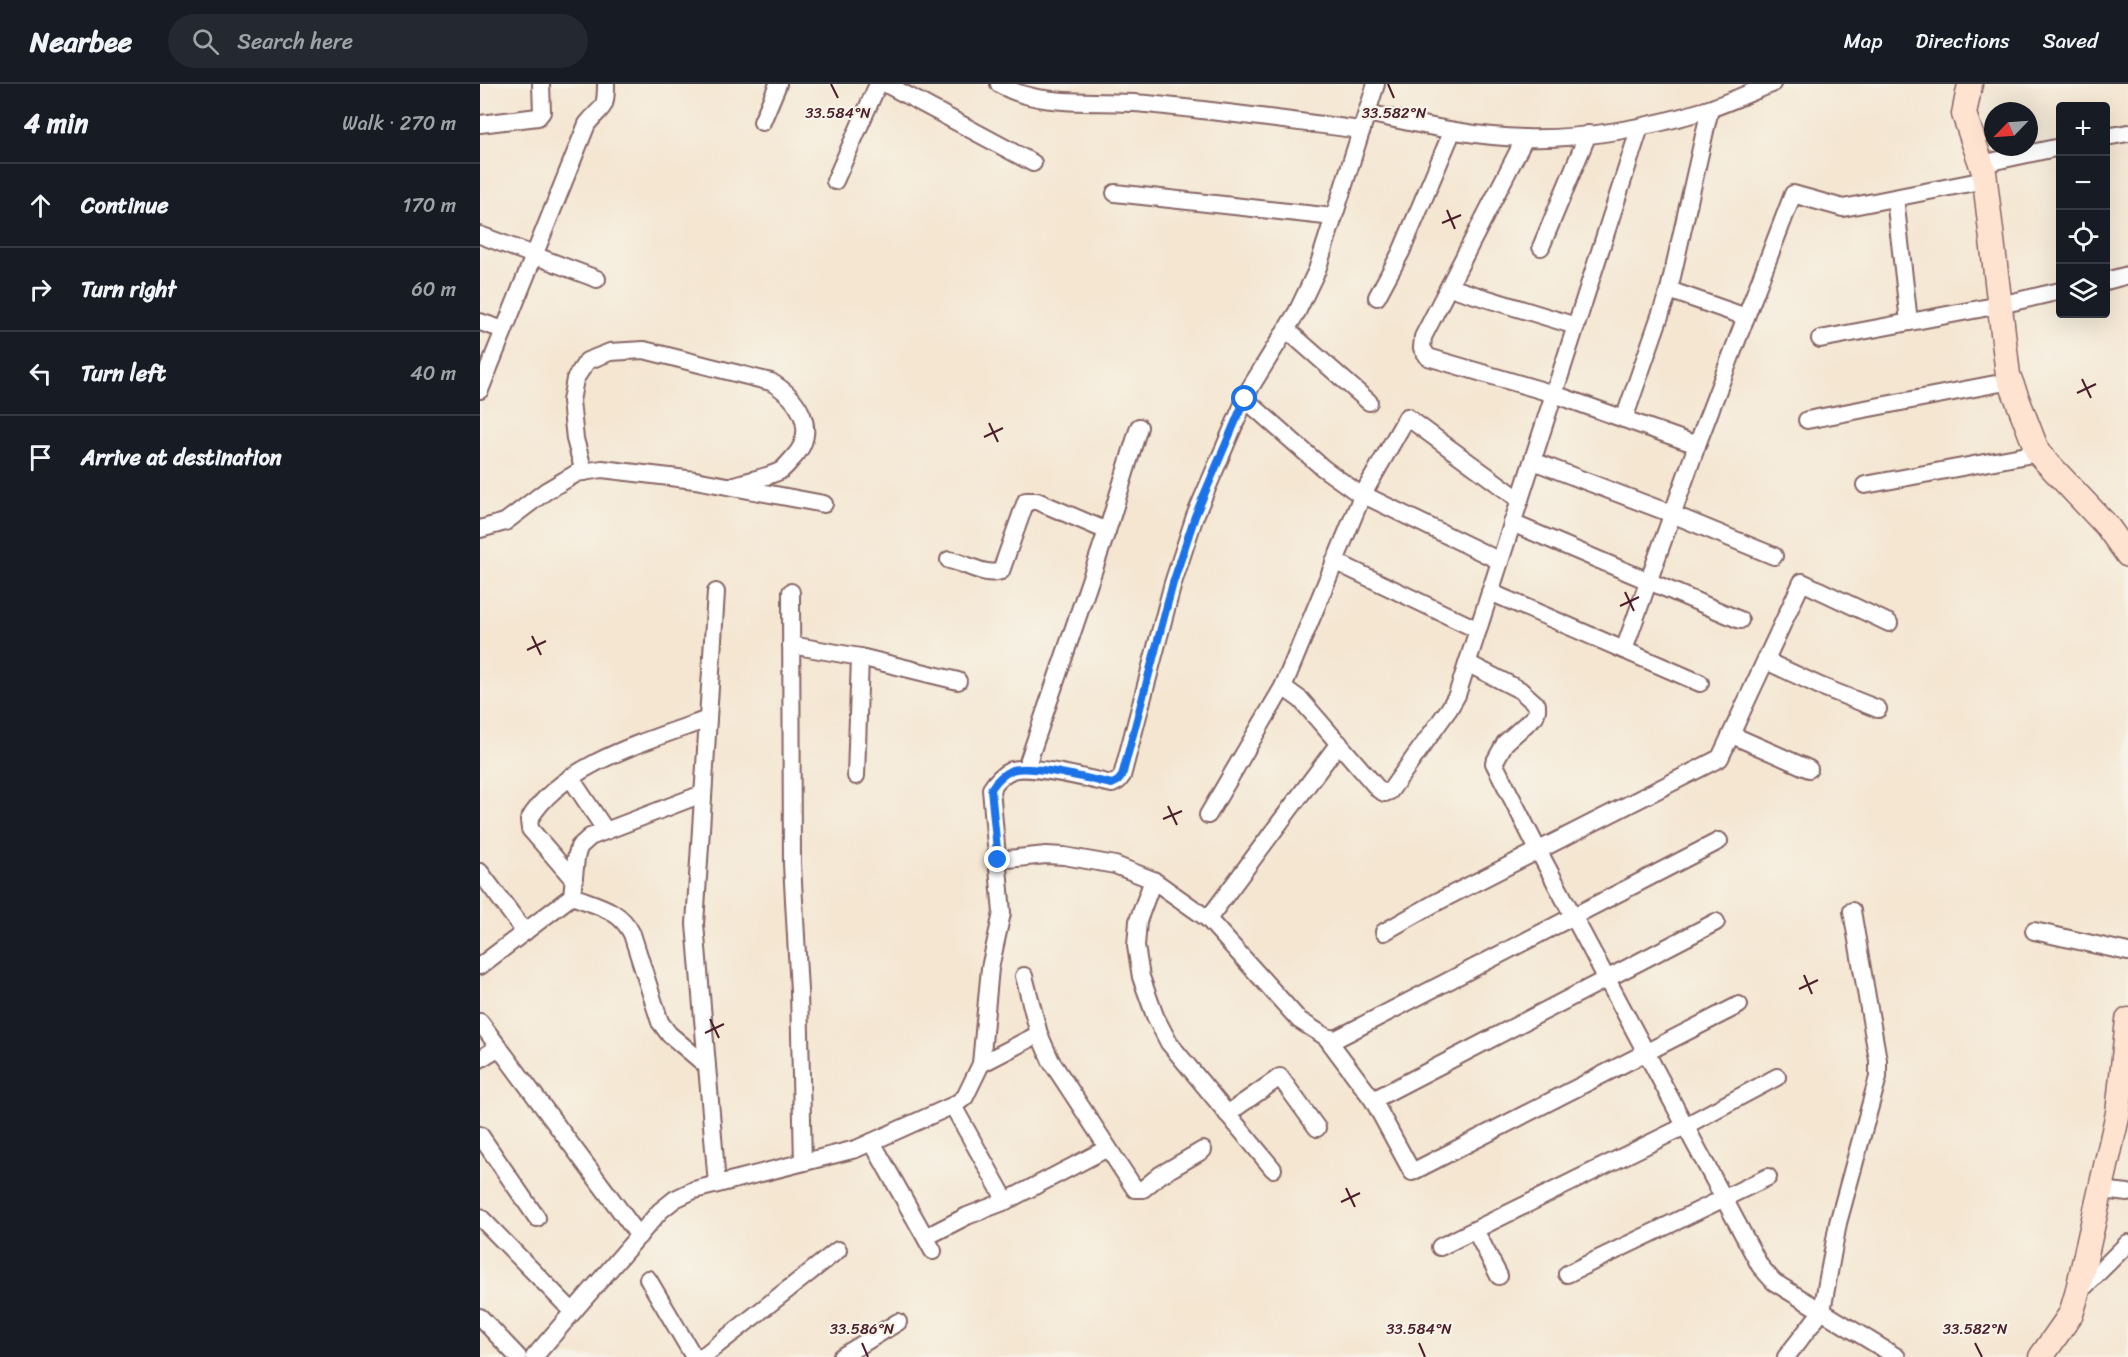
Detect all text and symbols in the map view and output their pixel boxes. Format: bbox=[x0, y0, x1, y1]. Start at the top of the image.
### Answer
search box bbox=[168, 14, 588, 68]
text: Nearbee bbox=[30, 17, 132, 66]
text: Search here bbox=[237, 22, 353, 61]
text: Map bbox=[1844, 22, 1882, 60]
text: Directions bbox=[1915, 22, 2010, 60]
text: Saved bbox=[2043, 22, 2098, 60]
icon: search bbox=[189, 25, 222, 58]
text: 4 min bbox=[24, 100, 88, 146]
text: 33.584°N bbox=[805, 100, 871, 126]
text: 33.582°N bbox=[1362, 100, 1427, 126]
north arrow bbox=[1984, 102, 2038, 156]
map controls bbox=[2056, 102, 2110, 318]
button: + bbox=[2056, 102, 2110, 156]
text: Walk · 270 m bbox=[342, 106, 456, 141]
button: − bbox=[2056, 156, 2110, 210]
text: Continue bbox=[81, 186, 169, 225]
text: 170 m bbox=[403, 188, 456, 223]
icon: ahead bbox=[24, 189, 57, 222]
button: locate bbox=[2056, 210, 2110, 264]
button: layers bbox=[2056, 264, 2110, 318]
text: Turn right bbox=[81, 270, 176, 309]
text: 60 m bbox=[411, 272, 456, 307]
icon: right bbox=[24, 273, 57, 306]
text: Turn left bbox=[81, 354, 166, 393]
text: 40 m bbox=[410, 356, 456, 391]
icon: left bbox=[24, 357, 57, 390]
route start bbox=[1231, 385, 1257, 411]
text: Arrive at destination bbox=[81, 438, 282, 477]
icon: arrive bbox=[24, 441, 57, 474]
route end bbox=[984, 846, 1010, 872]
text: 33.586°N bbox=[830, 1316, 895, 1342]
text: 33.584°N bbox=[1386, 1316, 1452, 1342]
text: 33.582°N bbox=[1943, 1316, 2008, 1342]

